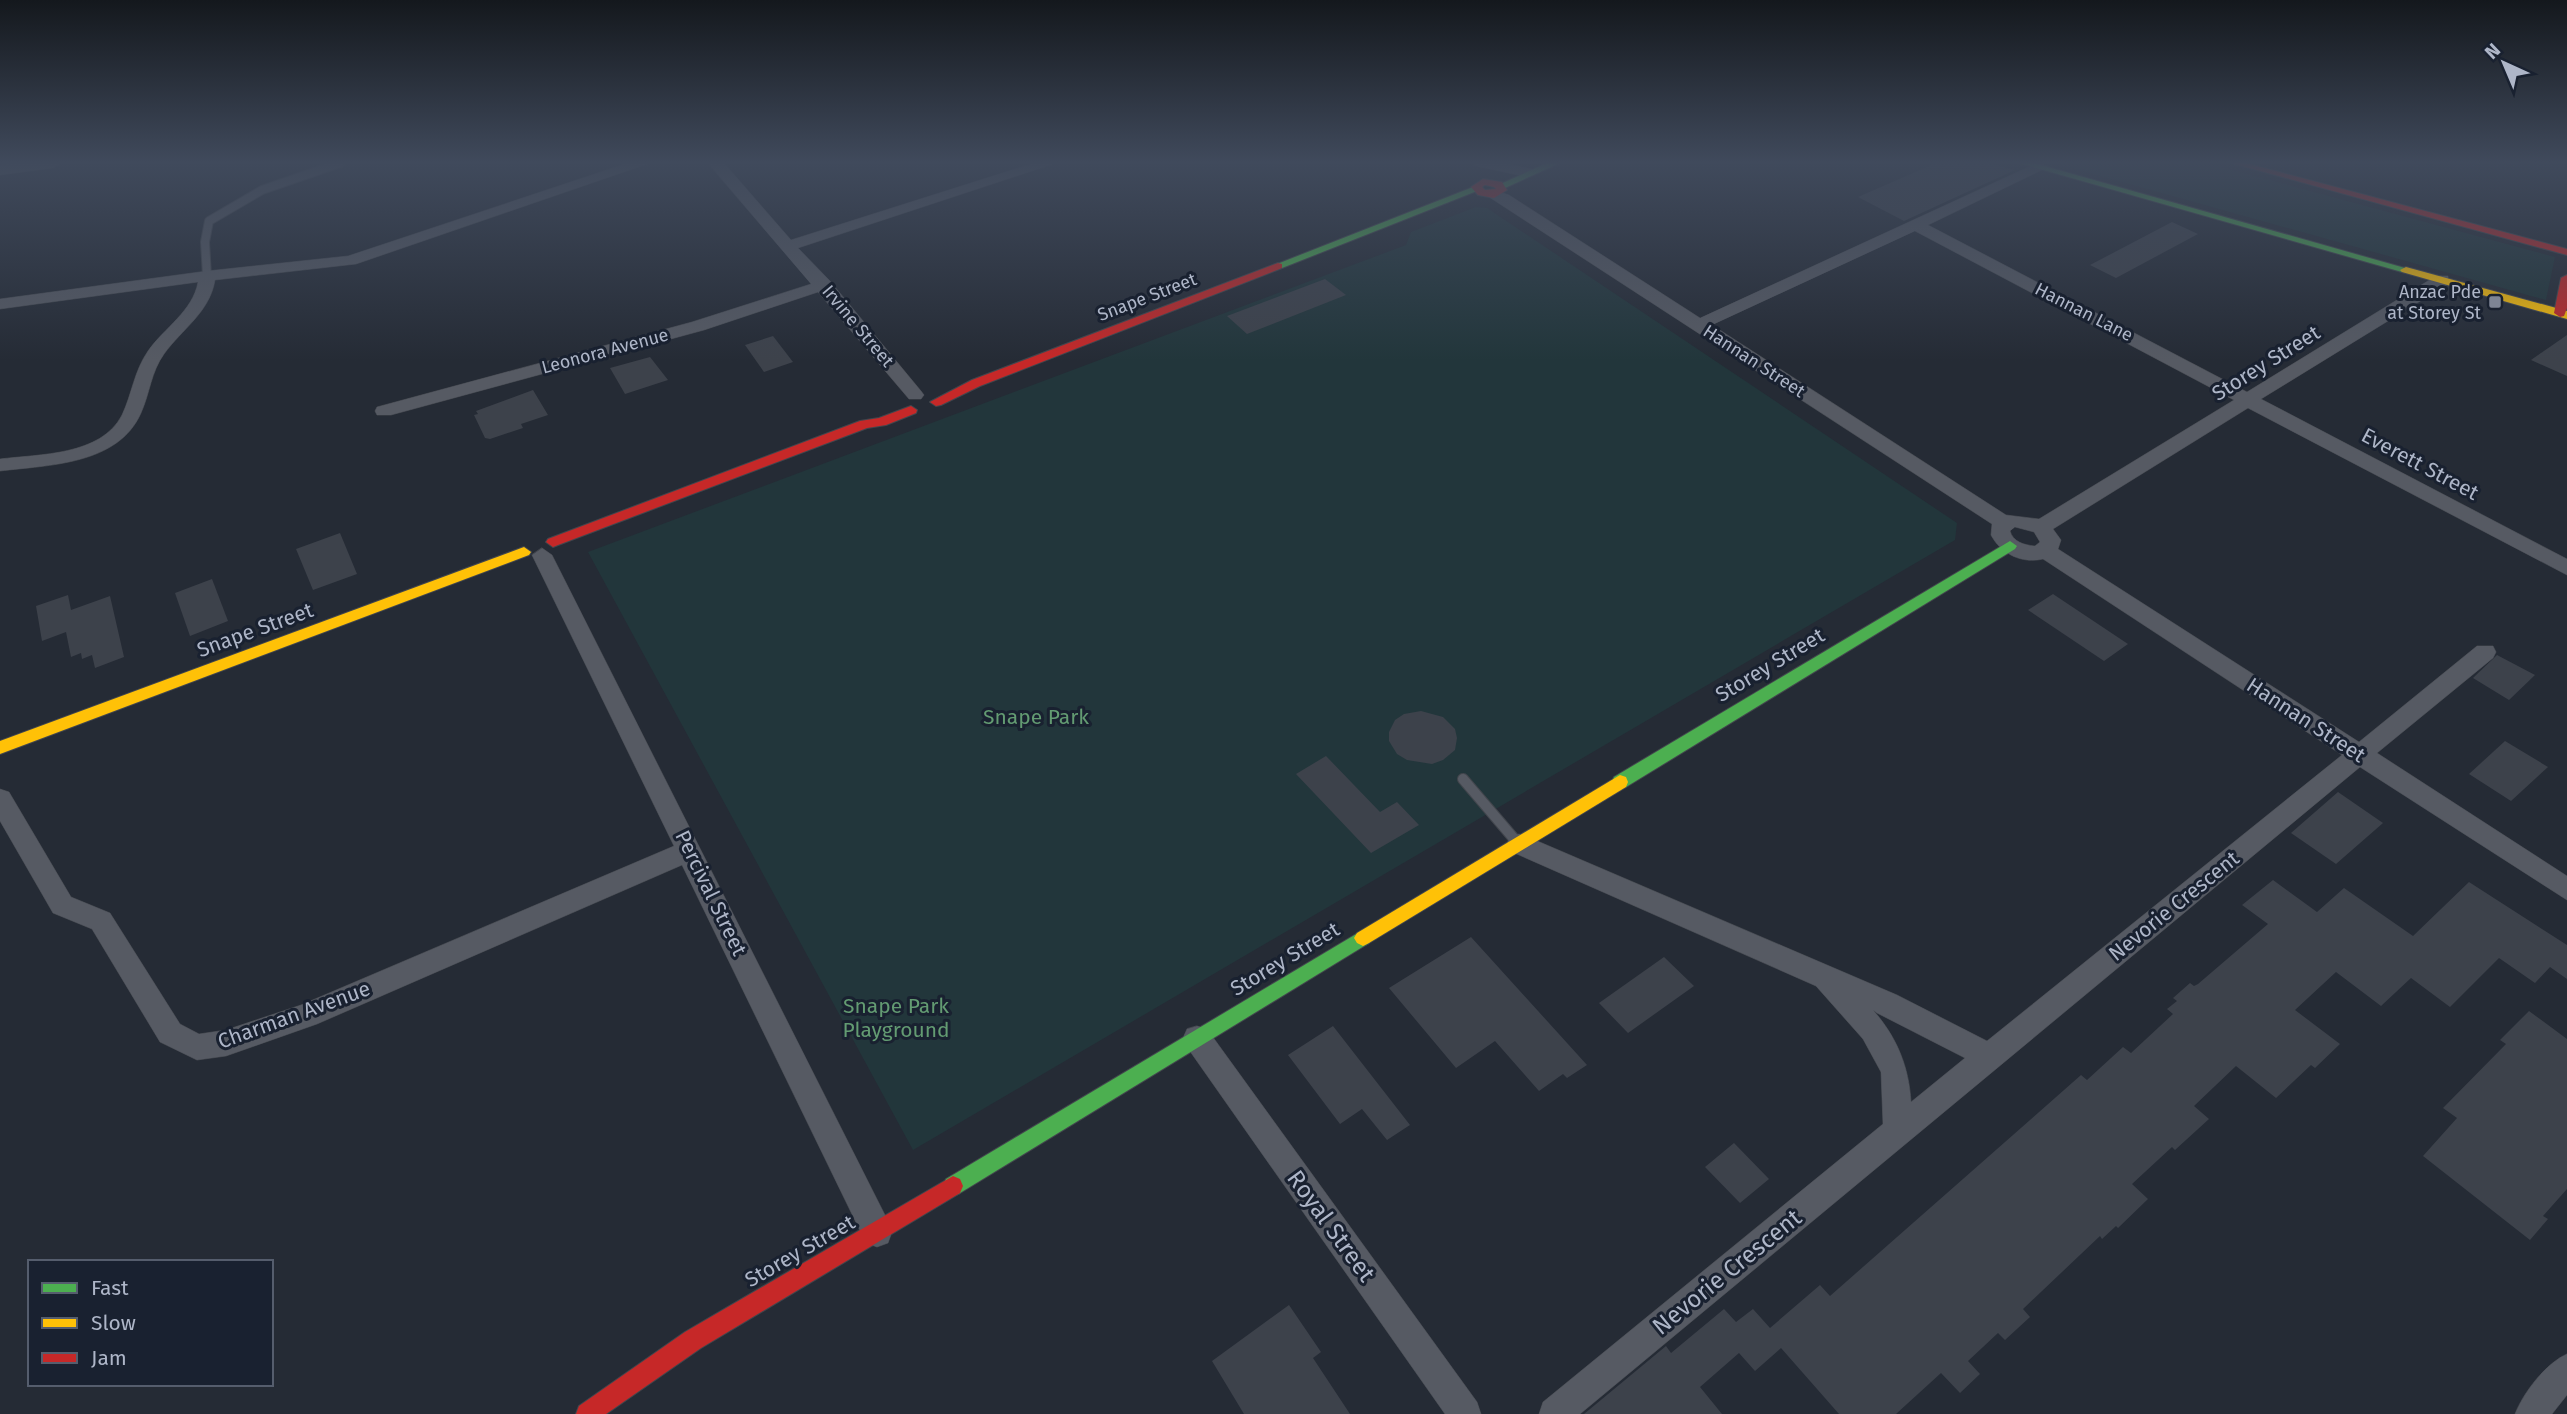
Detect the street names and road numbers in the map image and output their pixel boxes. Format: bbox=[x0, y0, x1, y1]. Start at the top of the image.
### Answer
street label: Snape Street bbox=[1094, 268, 1200, 326]
street label: Hannan Lane bbox=[2031, 278, 2137, 346]
street label: Irvine Street bbox=[817, 281, 899, 372]
street label: Storey Street bbox=[2207, 319, 2325, 407]
street label: Hannan Street bbox=[1699, 320, 1810, 402]
street label: Leonora Avenue bbox=[539, 323, 671, 379]
street label: Everett Street bbox=[2357, 422, 2483, 506]
street label: Snape Street bbox=[193, 597, 317, 663]
street label: Storey Street bbox=[1711, 622, 1830, 708]
street label: Hannan Street bbox=[2242, 672, 2371, 768]
street label: Percival Street bbox=[669, 826, 753, 960]
street label: Nevorie Crescent bbox=[2103, 845, 2245, 967]
street label: Storey Street bbox=[1226, 916, 1345, 1002]
street label: Charman Avenue bbox=[214, 975, 374, 1055]
street label: Royal Street bbox=[1281, 1165, 1381, 1287]
street label: Nevorie Crescent bbox=[1647, 1203, 1807, 1341]
street label: Storey Street bbox=[740, 1209, 860, 1293]

